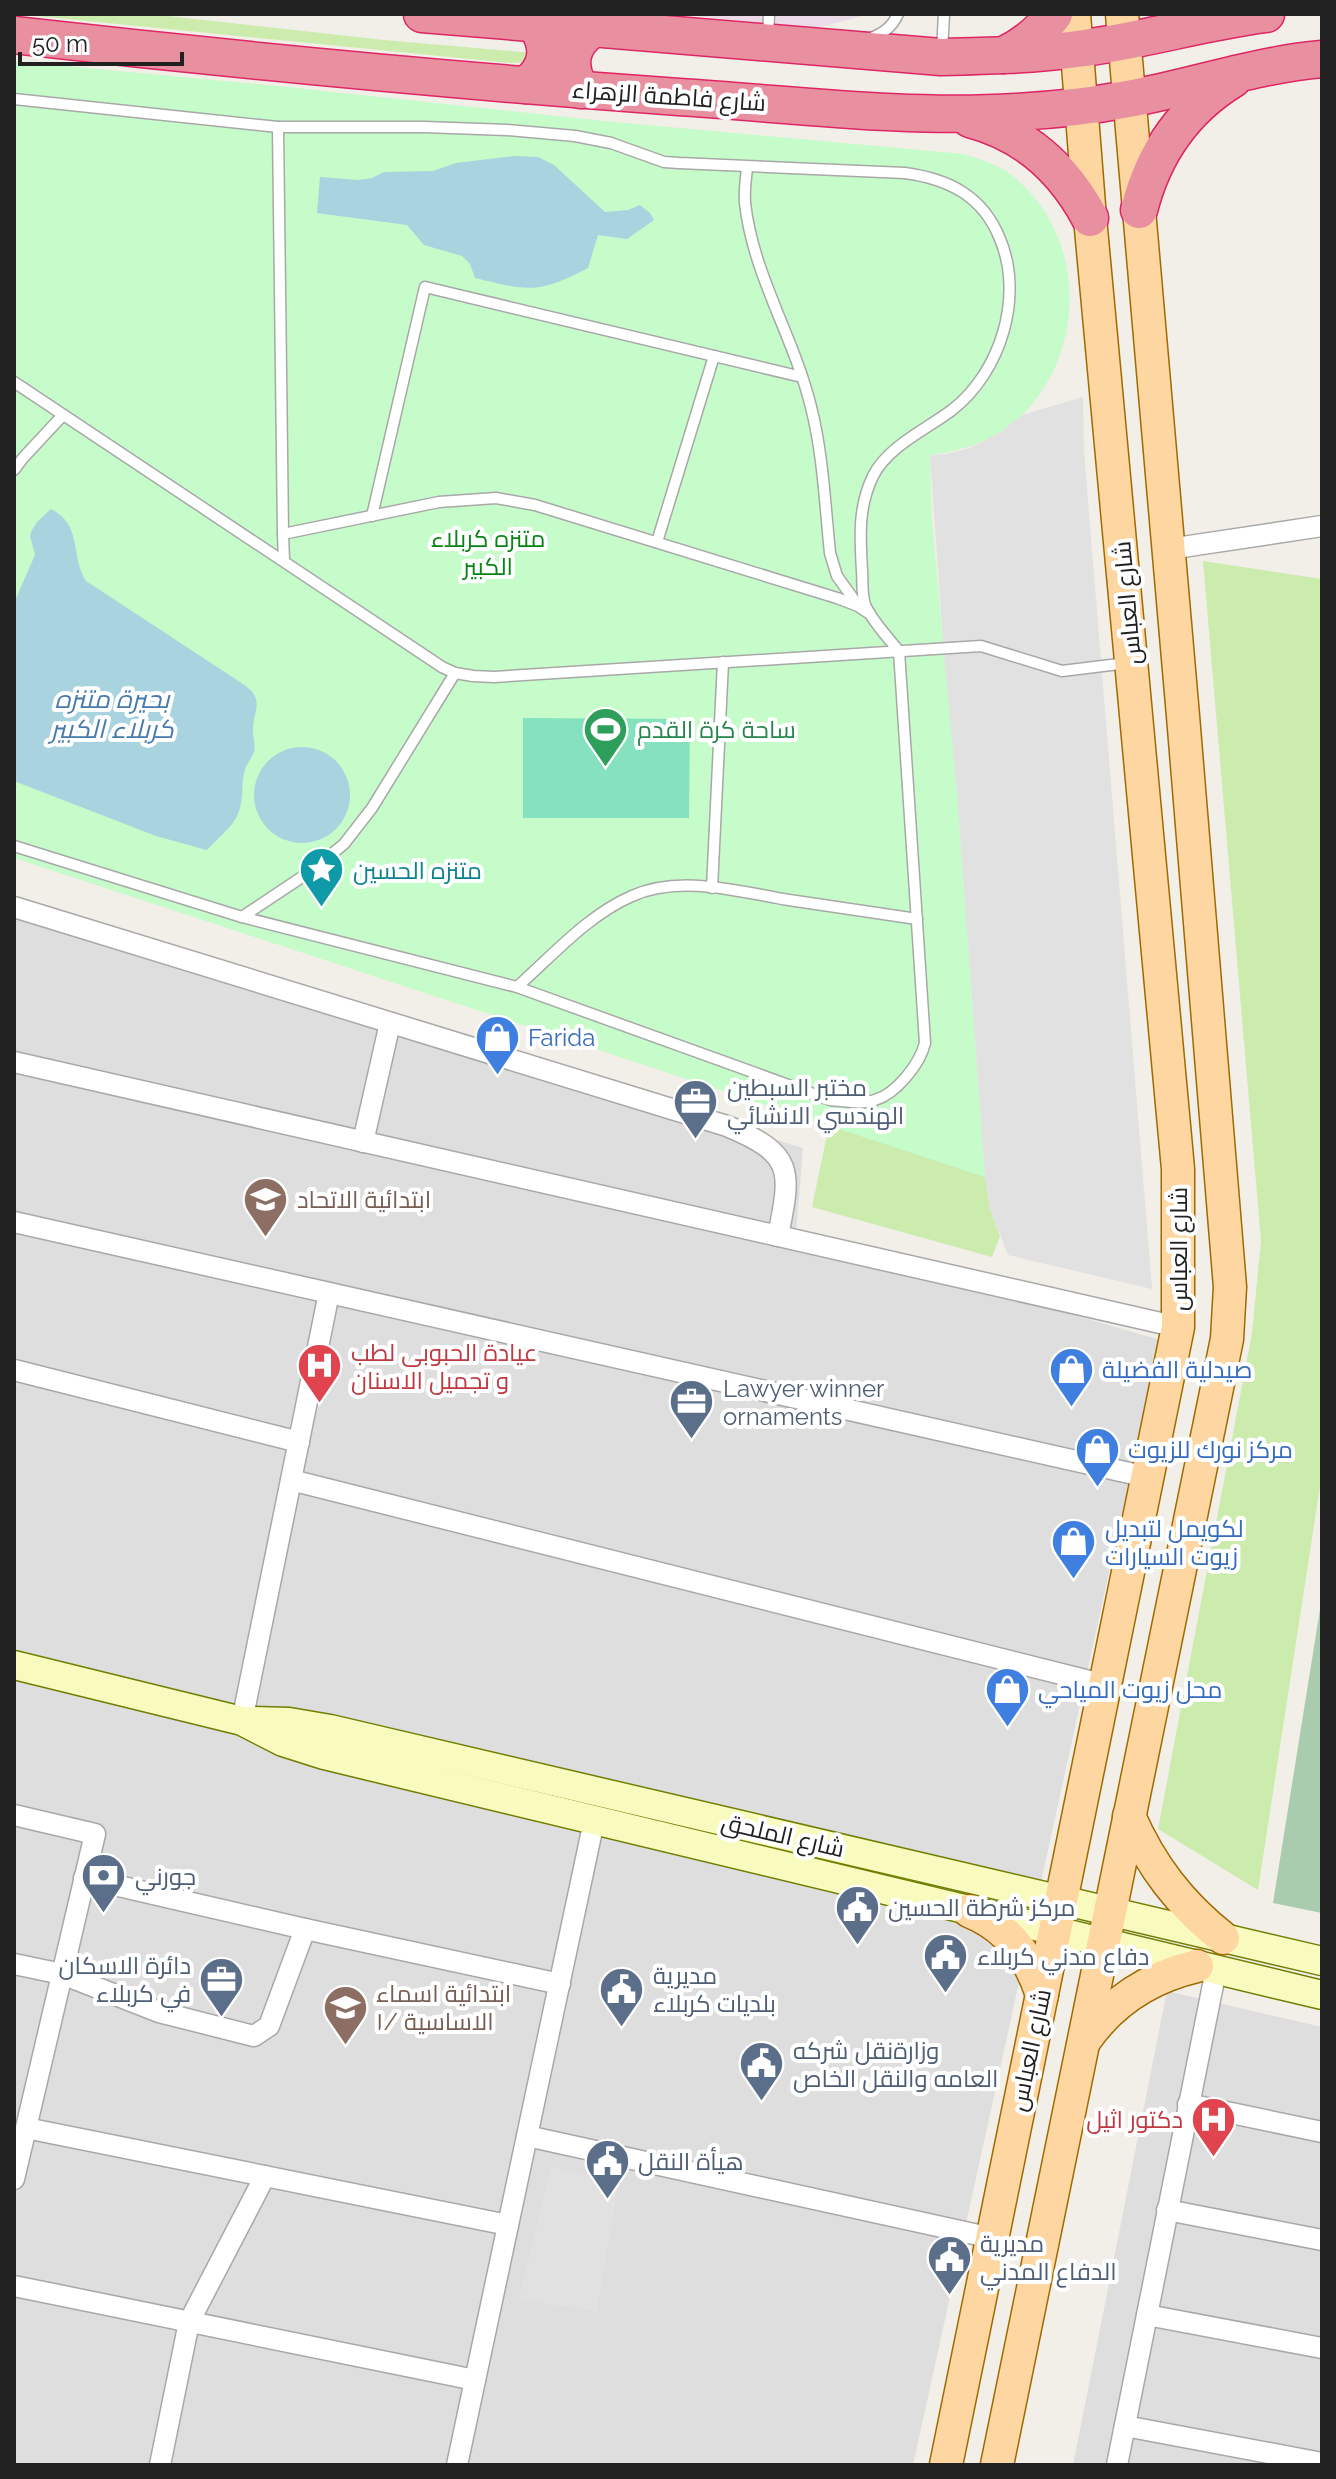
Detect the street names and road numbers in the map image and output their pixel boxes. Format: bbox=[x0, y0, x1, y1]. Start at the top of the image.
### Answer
street label: شارع فاطمة الزهراء bbox=[571, 75, 767, 119]
street label: شارع العباس bbox=[1107, 540, 1149, 666]
street label: شارع العباس bbox=[1164, 1187, 1195, 1311]
street label: شارع الملحق bbox=[718, 1807, 847, 1865]
street label: شارع العباس bbox=[1003, 1986, 1059, 2114]

